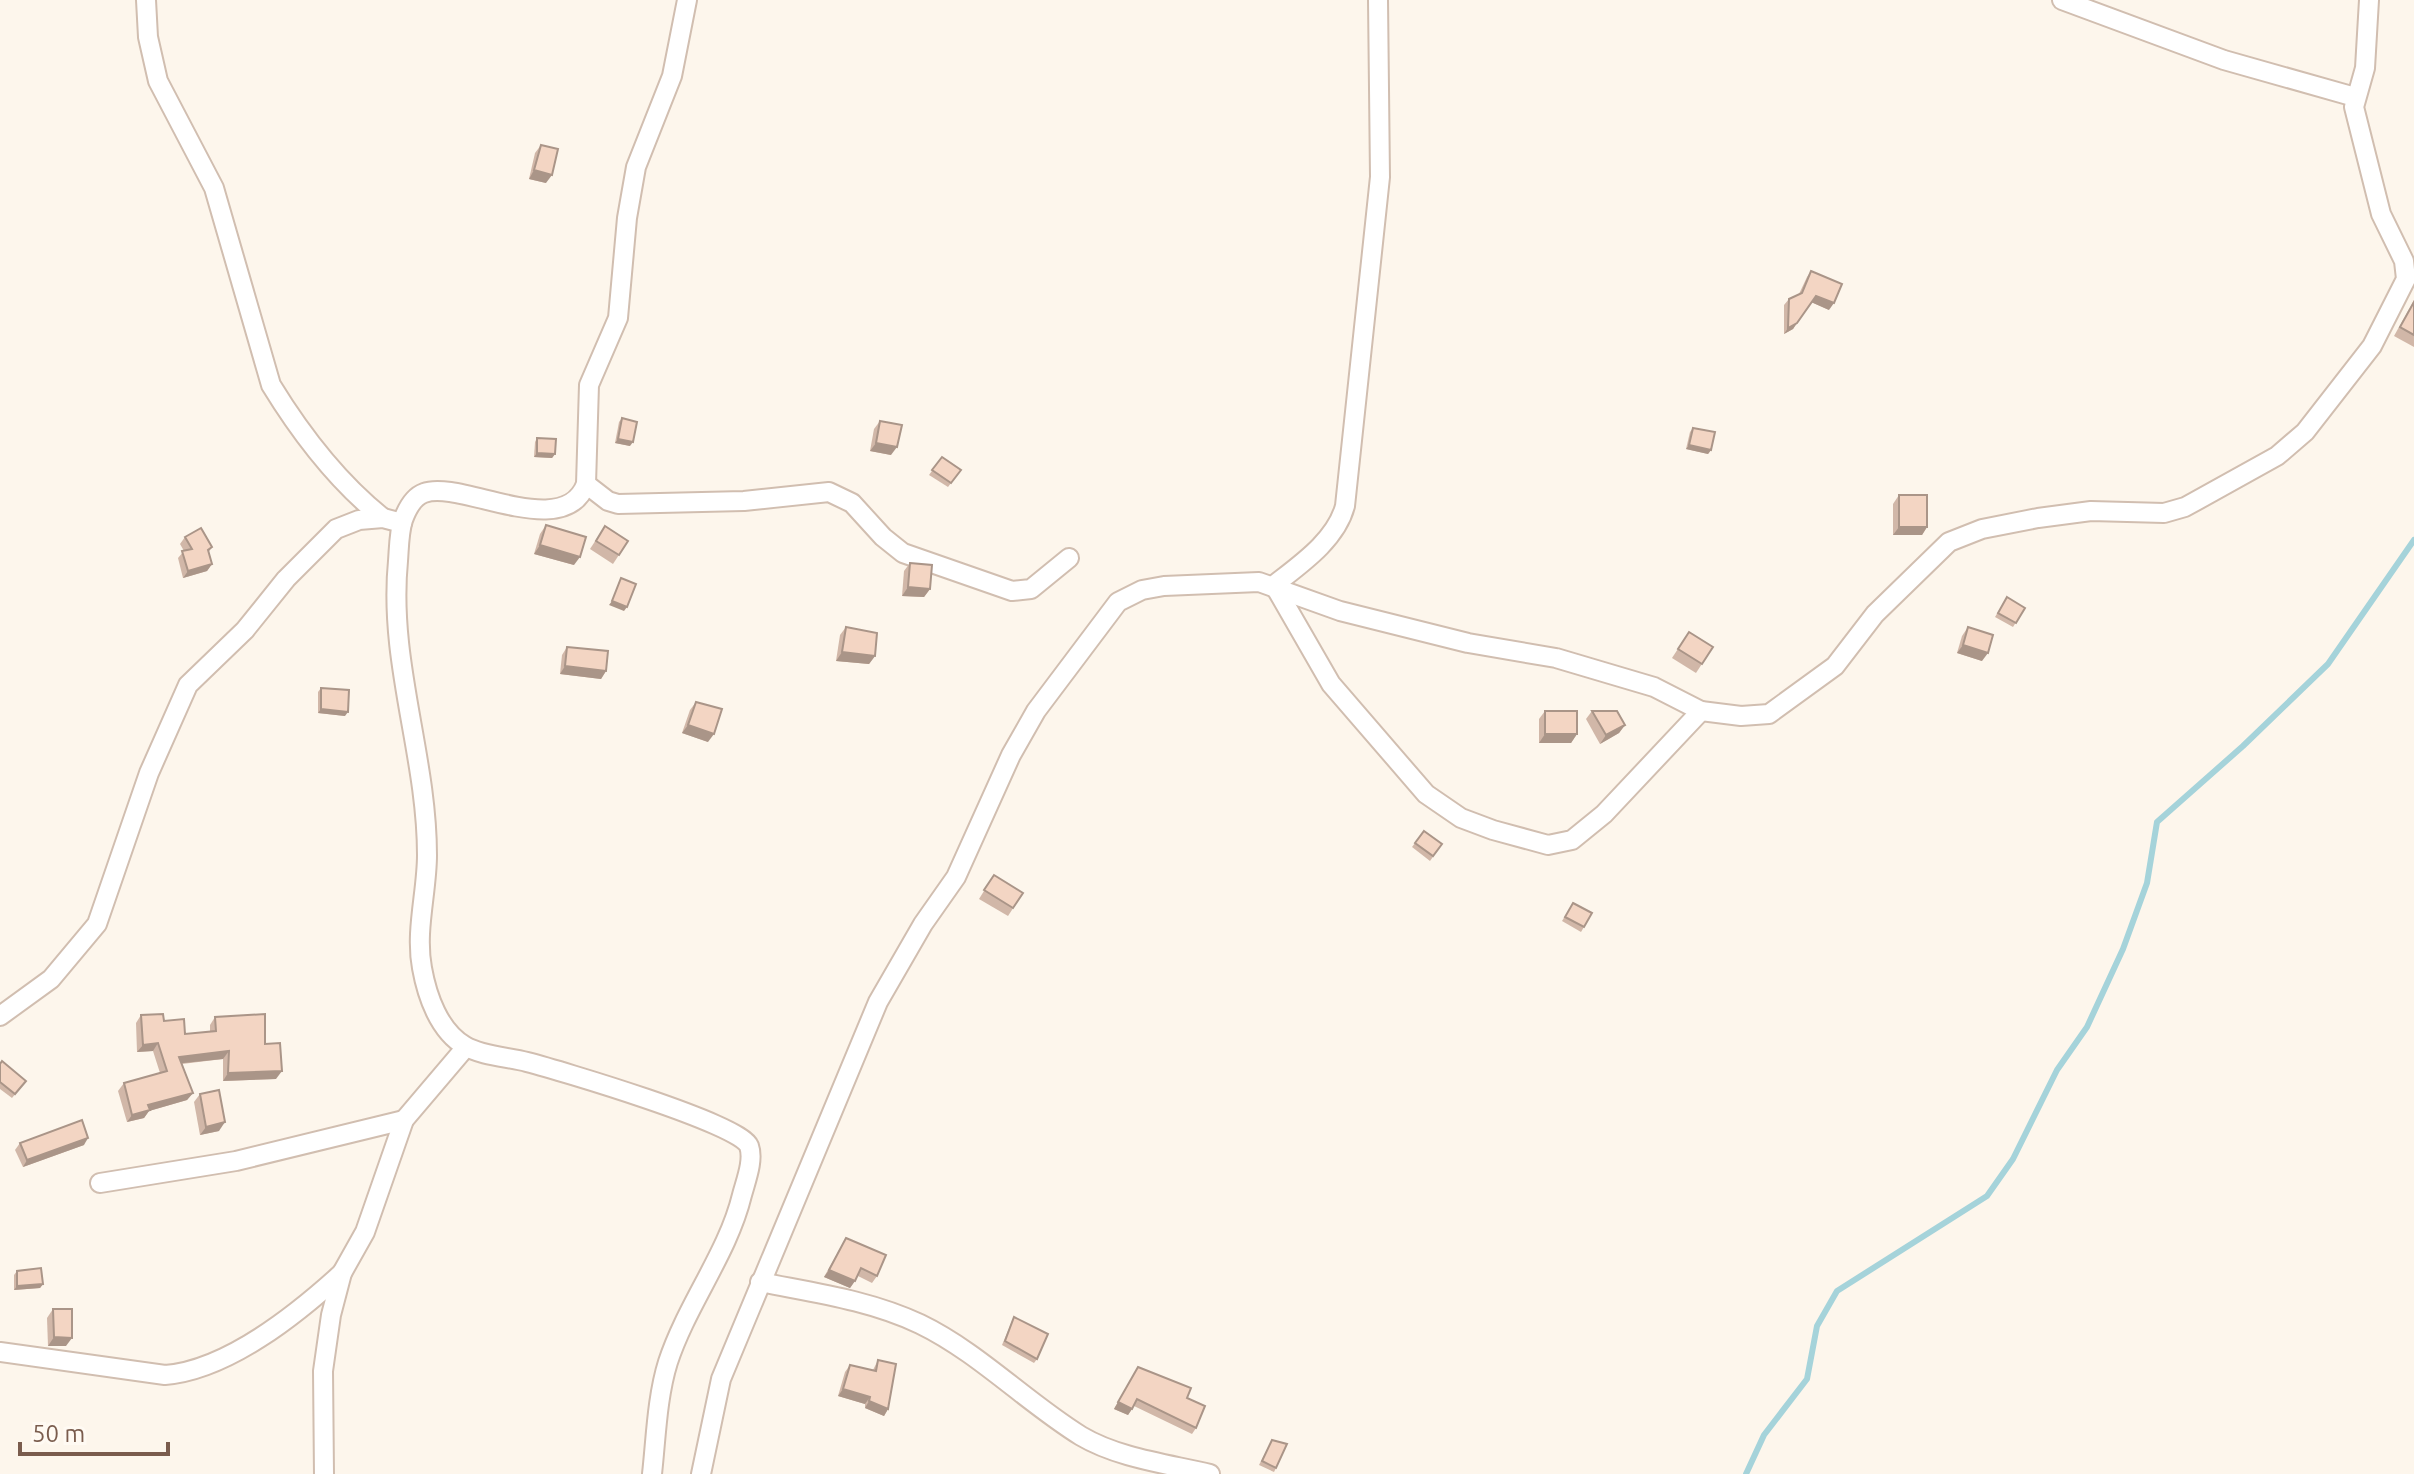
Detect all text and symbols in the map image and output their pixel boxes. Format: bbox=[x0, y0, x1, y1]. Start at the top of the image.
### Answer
scale bar bbox=[20, 1406, 168, 1456]
text: 50 m bbox=[32, 1420, 85, 1447]

